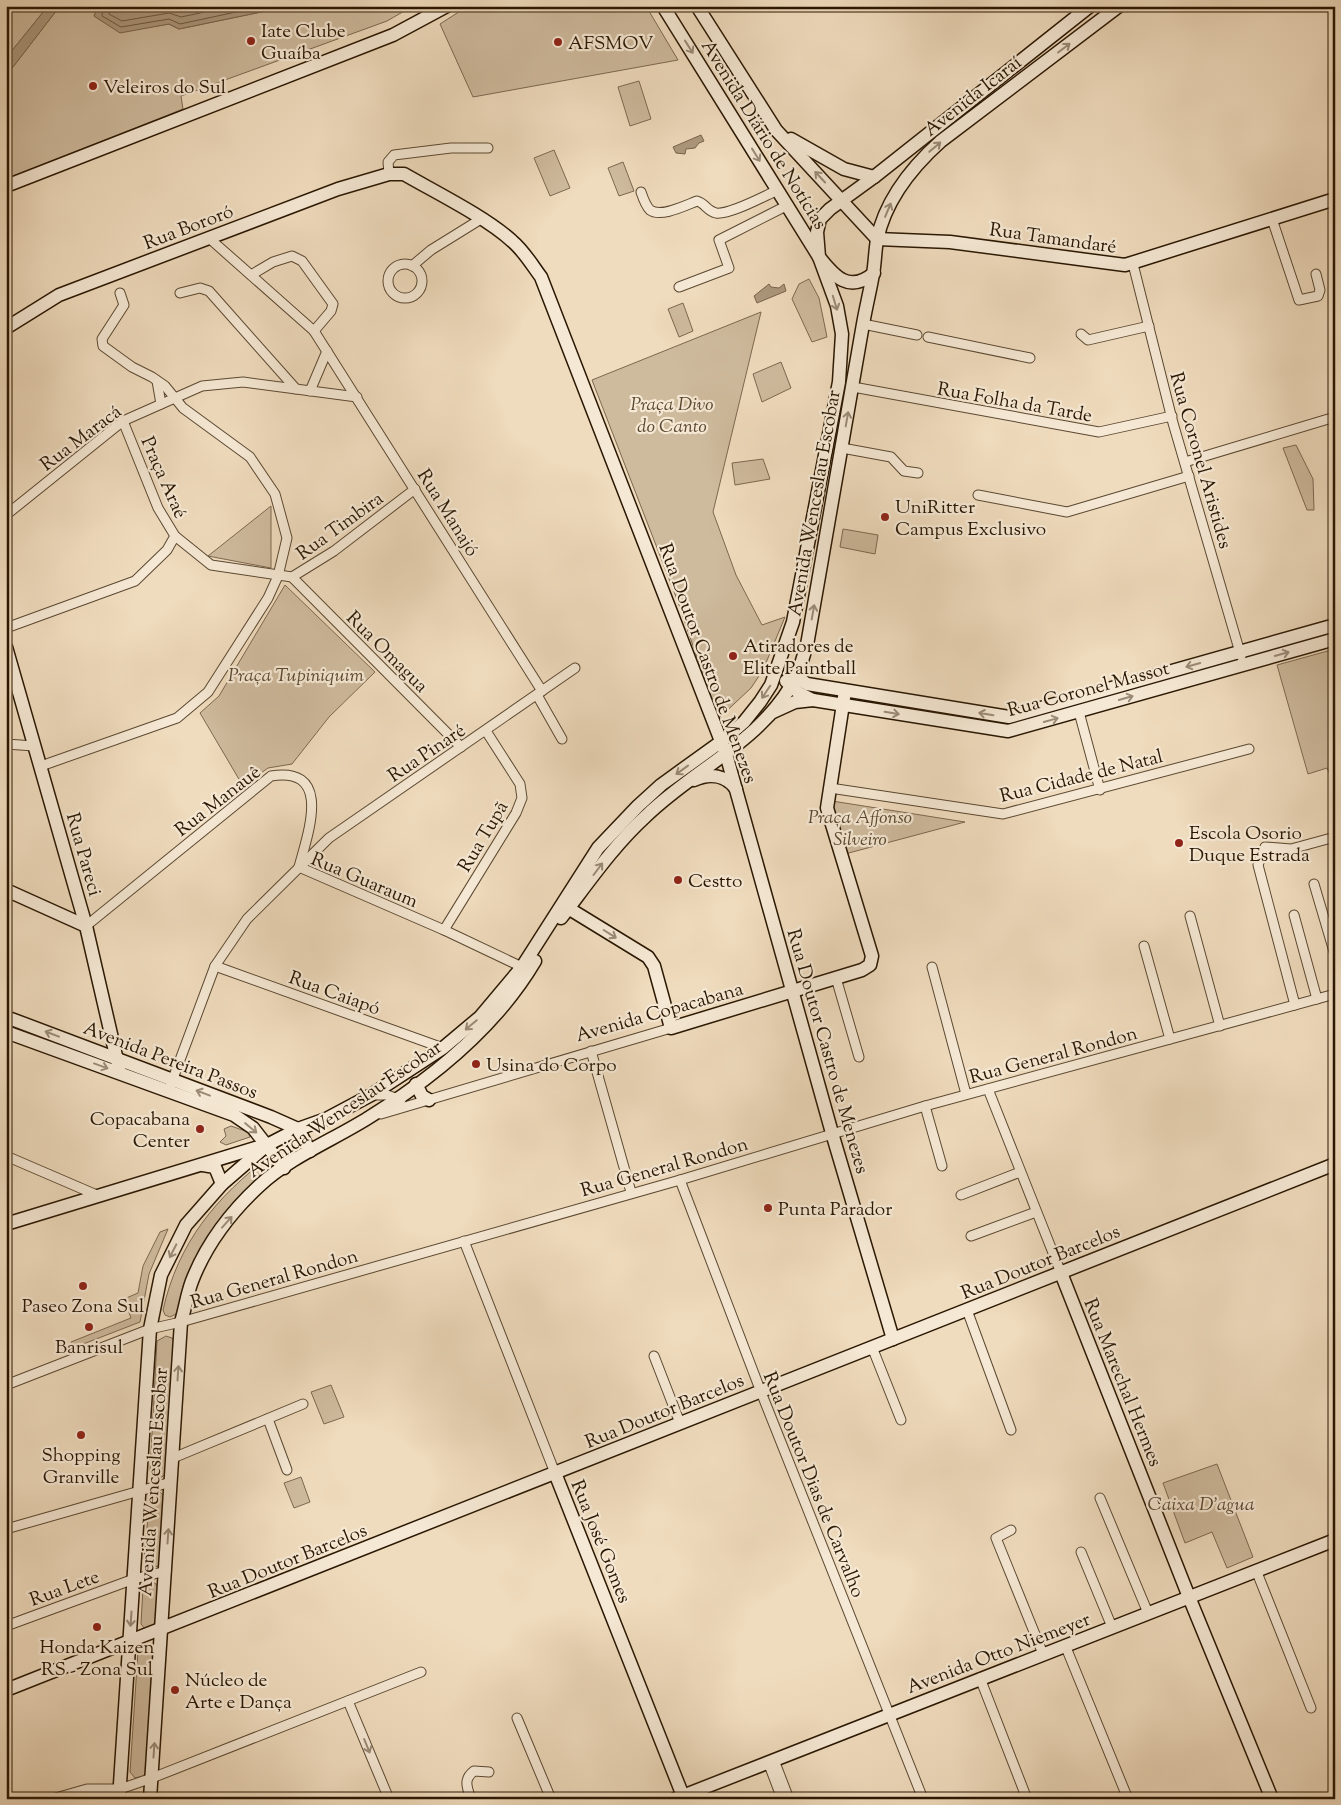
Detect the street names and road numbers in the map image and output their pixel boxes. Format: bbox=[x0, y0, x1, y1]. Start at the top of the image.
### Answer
street label: Avenida Diário de Notícias bbox=[693, 35, 832, 235]
street label: Avenida Icaraí bbox=[919, 50, 1028, 144]
street label: Rua Bororó bbox=[140, 199, 238, 258]
street label: Rua Tamandaré bbox=[987, 217, 1118, 262]
street label: Rua Coronel Aristides bbox=[1161, 369, 1238, 552]
street label: Rua Folha da Tarde bbox=[935, 377, 1094, 430]
street label: Avenida Wenceslau Escobar bbox=[782, 388, 849, 619]
street label: Rua Maracá bbox=[35, 399, 128, 479]
street label: Praça Araé bbox=[133, 433, 193, 523]
street label: Rua Manajó bbox=[409, 464, 484, 562]
street label: Rua Timbira bbox=[291, 486, 390, 568]
street label: Rua Doutor Castro de Menezes bbox=[651, 540, 763, 788]
street label: Rua Omagua bbox=[339, 606, 434, 700]
street label: Rua Coronel Massot bbox=[1005, 656, 1173, 725]
street label: Rua Pinaré bbox=[383, 718, 472, 790]
street label: Rua Cidade de Natal bbox=[997, 744, 1166, 811]
street label: Rua Manauê bbox=[170, 760, 267, 844]
street label: Rua Tupã bbox=[452, 796, 516, 878]
street label: Rua Pareci bbox=[58, 810, 107, 900]
street label: Rua Guaraum bbox=[306, 847, 422, 916]
street label: Rua Doutor Castro de Menezes bbox=[779, 926, 875, 1177]
street label: Rua Caiapó bbox=[285, 965, 384, 1023]
street label: Avenida Copacabana bbox=[573, 977, 747, 1050]
street label: Avenida Pereira Passos bbox=[79, 1016, 261, 1107]
street label: Rua General Rondon bbox=[967, 1021, 1141, 1092]
street label: Avenida Wenceslau Escobar bbox=[243, 1035, 448, 1185]
street label: Rua General Rondon bbox=[578, 1132, 752, 1205]
street label: Rua Doutor Barcelos bbox=[957, 1219, 1124, 1308]
street label: Rua General Rondon bbox=[188, 1244, 362, 1317]
street label: Rua Marechal Hermes bbox=[1076, 1295, 1168, 1471]
street label: Avenida Wenceslau Escobar bbox=[133, 1367, 176, 1597]
street label: Rua Doutor Barcelos bbox=[581, 1368, 748, 1457]
street label: Rua Doutor Dias de Carvalho bbox=[755, 1368, 870, 1602]
street label: Rua José Gomes bbox=[563, 1476, 637, 1608]
street label: Rua Doutor Barcelos bbox=[204, 1518, 371, 1607]
street label: Rua Lete bbox=[26, 1564, 104, 1614]
street label: Avenida Otto Niemeyer bbox=[903, 1607, 1095, 1702]

